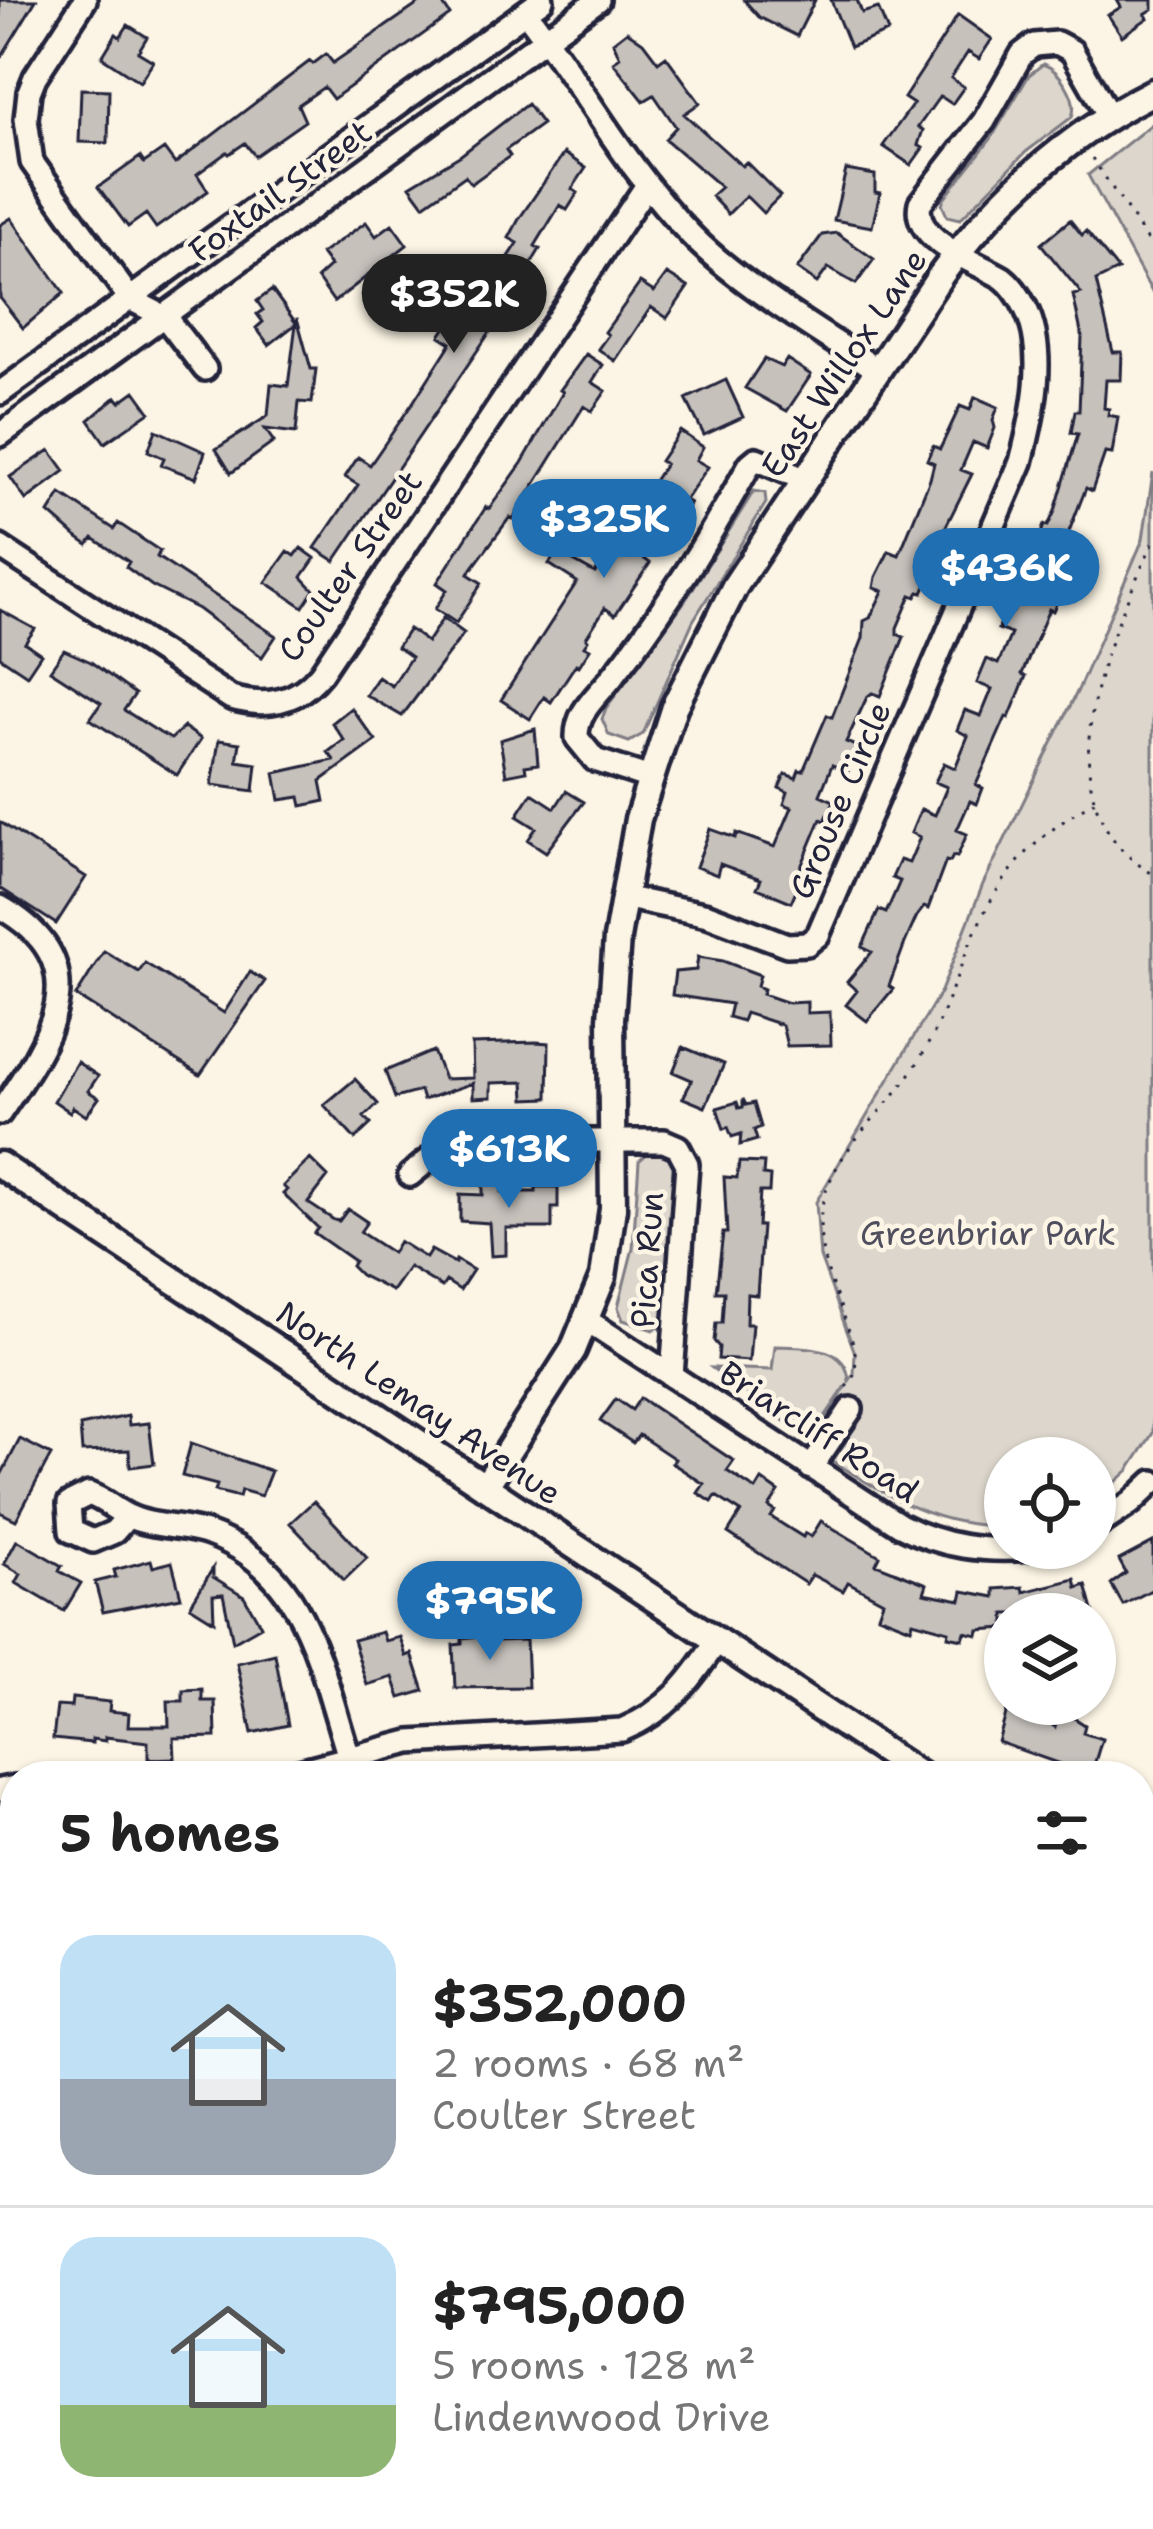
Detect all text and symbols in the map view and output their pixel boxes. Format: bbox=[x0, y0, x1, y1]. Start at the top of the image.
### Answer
street label: Foxtail Street bbox=[179, 109, 381, 273]
street label: East Willox Lane bbox=[751, 240, 937, 486]
pin: $352K bbox=[370, 254, 538, 356]
text: $352K bbox=[389, 267, 519, 319]
street label: Coulter Street bbox=[267, 461, 433, 671]
pin: $325K bbox=[520, 479, 688, 581]
text: $325K bbox=[539, 492, 669, 544]
pin: $436K bbox=[922, 528, 1090, 630]
text: $436K bbox=[939, 541, 1073, 593]
street label: Grouse Circle bbox=[778, 694, 902, 906]
pin: $613K bbox=[425, 1109, 593, 1211]
text: $613K bbox=[448, 1122, 570, 1174]
street label: Pica Run bbox=[620, 1190, 674, 1330]
park label: Greenbriar Park bbox=[860, 1211, 1116, 1256]
street label: North Lemay Avenue bbox=[267, 1291, 571, 1515]
street label: Briarcliff Road bbox=[710, 1351, 928, 1513]
map controls bbox=[984, 1437, 1116, 1725]
button: locate bbox=[984, 1437, 1116, 1569]
pin: $795K bbox=[406, 1561, 574, 1663]
text: $795K bbox=[424, 1574, 556, 1626]
button: layers bbox=[984, 1593, 1116, 1725]
text: 5 homes bbox=[60, 1799, 280, 1867]
icon: filters bbox=[1029, 1800, 1095, 1866]
text: $352,000 bbox=[432, 1969, 687, 2037]
icon: home bbox=[156, 1983, 300, 2127]
text: 2 rooms · 68 m² bbox=[432, 2037, 744, 2089]
text: Coulter Street bbox=[432, 2089, 696, 2141]
text: $795,000 bbox=[432, 2271, 687, 2339]
icon: home bbox=[156, 2285, 300, 2429]
text: 5 rooms · 128 m² bbox=[432, 2339, 756, 2391]
text: Lindenwood Drive bbox=[432, 2391, 771, 2443]

